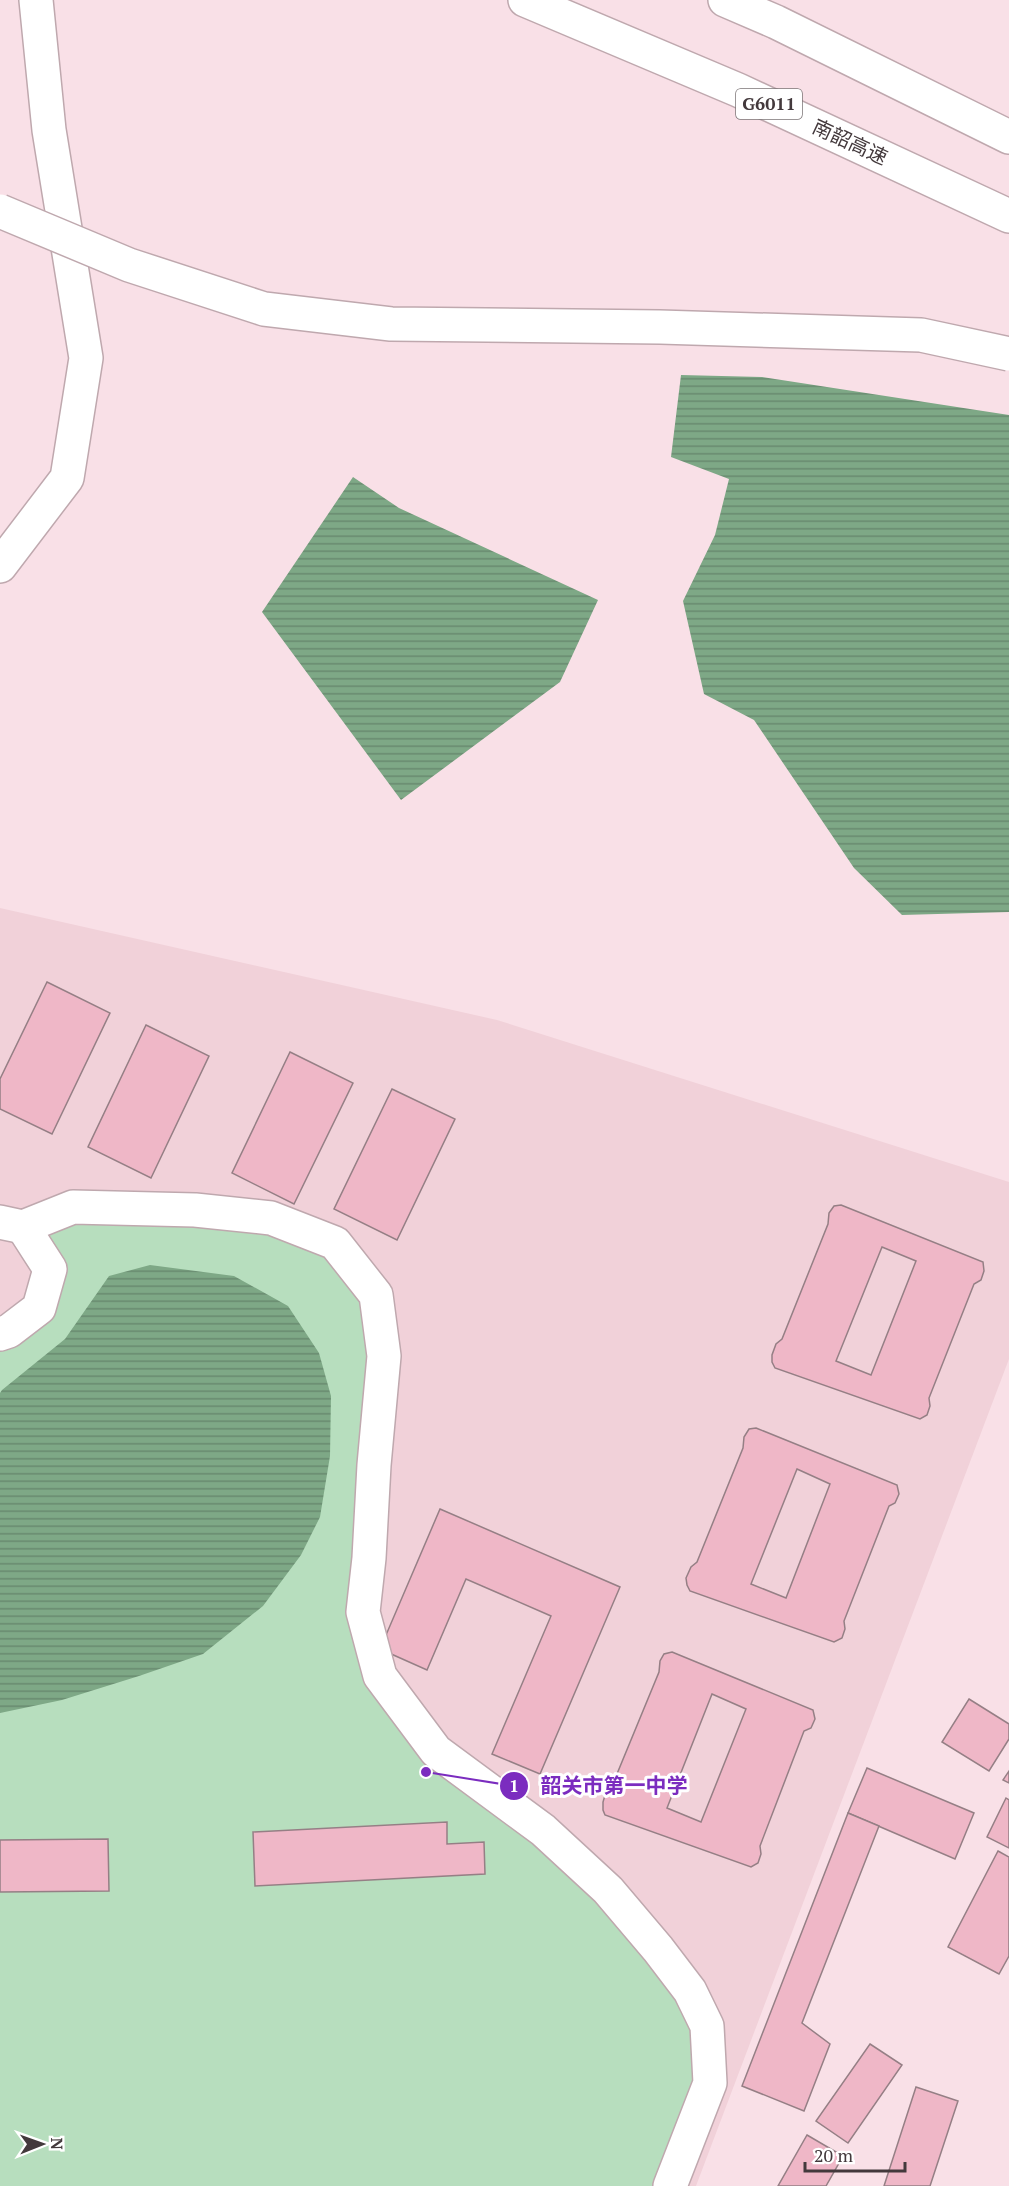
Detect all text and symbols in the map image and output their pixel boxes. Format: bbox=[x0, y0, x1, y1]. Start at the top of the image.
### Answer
road number: G6011 bbox=[736, 89, 802, 119]
street label: 南韶高速 bbox=[808, 112, 892, 171]
callout: 韶关市第一中学 bbox=[499, 1766, 700, 1805]
text: 韶关市第一中学 bbox=[541, 1771, 688, 1799]
text: 1 bbox=[509, 1773, 519, 1797]
north arrow bbox=[12, 2114, 72, 2174]
scale bar bbox=[805, 2135, 906, 2173]
text: N bbox=[46, 2137, 68, 2150]
text: 20 m bbox=[814, 2143, 854, 2167]

